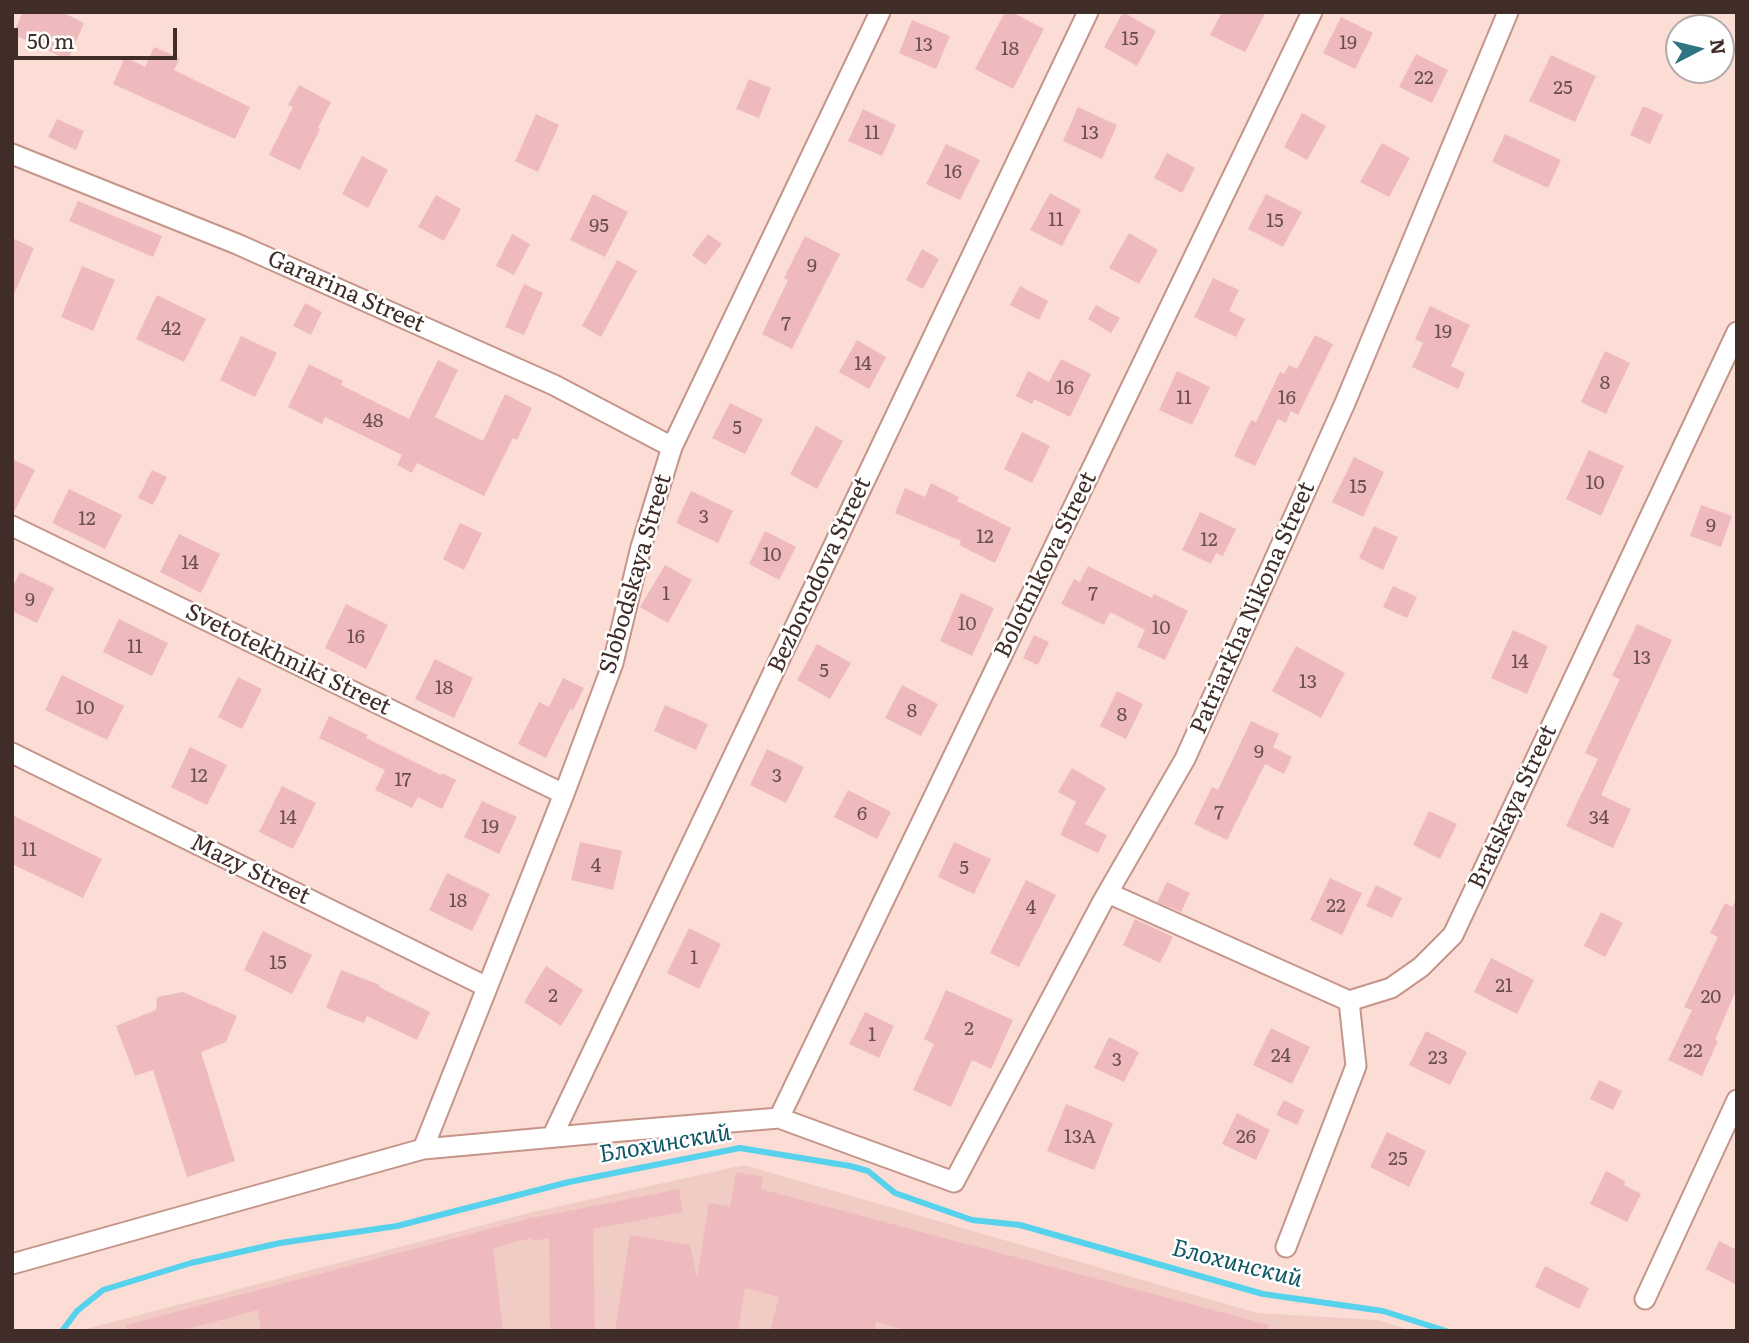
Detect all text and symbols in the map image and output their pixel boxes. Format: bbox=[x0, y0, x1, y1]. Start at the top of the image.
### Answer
scale bar bbox=[18, 14, 180, 58]
north arrow bbox=[1665, 14, 1735, 84]
text: 50 m bbox=[27, 24, 74, 55]
house number: 15 bbox=[1121, 28, 1139, 50]
house number: 19 bbox=[1339, 32, 1357, 54]
house number: 13 bbox=[915, 34, 933, 56]
text: N bbox=[1704, 37, 1734, 56]
house number: 18 bbox=[1001, 38, 1019, 60]
house number: 22 bbox=[1414, 67, 1434, 89]
house number: 25 bbox=[1553, 77, 1573, 99]
house number: 11 bbox=[864, 122, 880, 144]
house number: 13 bbox=[1081, 122, 1099, 144]
house number: 16 bbox=[944, 161, 962, 183]
house number: 11 bbox=[1048, 209, 1064, 231]
house number: 15 bbox=[1266, 210, 1284, 232]
house number: 95 bbox=[589, 215, 609, 237]
street label: Gararina Street bbox=[263, 245, 429, 339]
house number: 9 bbox=[807, 255, 817, 277]
house number: 7 bbox=[781, 313, 791, 335]
house number: 42 bbox=[161, 318, 181, 340]
house number: 19 bbox=[1434, 321, 1452, 343]
house number: 14 bbox=[854, 353, 872, 375]
house number: 8 bbox=[1600, 372, 1610, 394]
house number: 16 bbox=[1056, 377, 1074, 399]
house number: 11 bbox=[1176, 387, 1192, 409]
house number: 16 bbox=[1278, 387, 1296, 409]
house number: 48 bbox=[363, 410, 383, 432]
house number: 5 bbox=[732, 417, 742, 439]
street label: Bolotnikova Street bbox=[989, 467, 1103, 663]
street label: Slobodskaya Street bbox=[594, 471, 678, 677]
house number: 10 bbox=[1586, 472, 1604, 494]
street label: Bezborodova Street bbox=[763, 473, 877, 677]
house number: 15 bbox=[1349, 476, 1367, 498]
street label: Patriarkha Nikona Street bbox=[1185, 478, 1321, 738]
house number: 3 bbox=[699, 506, 709, 528]
house number: 12 bbox=[78, 508, 96, 530]
house number: 9 bbox=[1706, 515, 1716, 537]
house number: 12 bbox=[976, 526, 994, 548]
house number: 12 bbox=[1200, 529, 1218, 551]
house number: 10 bbox=[763, 544, 781, 566]
house number: 14 bbox=[181, 552, 199, 574]
house number: 1 bbox=[662, 583, 670, 605]
house number: 7 bbox=[1088, 583, 1098, 605]
house number: 9 bbox=[25, 589, 35, 611]
street label: Svetotekhniki Street bbox=[181, 598, 395, 722]
house number: 10 bbox=[958, 613, 976, 635]
house number: 10 bbox=[1152, 617, 1170, 639]
house number: 16 bbox=[347, 626, 365, 648]
house number: 11 bbox=[127, 636, 143, 658]
house number: 13 bbox=[1633, 647, 1651, 669]
house number: 14 bbox=[1511, 651, 1529, 673]
house number: 5 bbox=[819, 660, 829, 682]
house number: 13 bbox=[1299, 671, 1317, 693]
house number: 18 bbox=[435, 677, 453, 699]
house number: 10 bbox=[76, 697, 94, 719]
house number: 8 bbox=[907, 700, 917, 722]
house number: 8 bbox=[1117, 704, 1127, 726]
street label: Bratskaya Street bbox=[1463, 721, 1563, 893]
house number: 9 bbox=[1254, 741, 1264, 763]
house number: 12 bbox=[190, 765, 208, 787]
house number: 3 bbox=[772, 765, 782, 787]
house number: 17 bbox=[395, 769, 411, 791]
house number: 7 bbox=[1214, 802, 1224, 824]
house number: 6 bbox=[857, 803, 867, 825]
house number: 14 bbox=[279, 807, 297, 829]
house number: 34 bbox=[1589, 807, 1609, 829]
house number: 19 bbox=[481, 816, 499, 838]
street label: Mazy Street bbox=[186, 829, 314, 911]
house number: 11 bbox=[21, 839, 37, 861]
house number: 4 bbox=[591, 855, 601, 877]
house number: 5 bbox=[959, 857, 969, 879]
house number: 18 bbox=[449, 890, 467, 912]
house number: 22 bbox=[1326, 895, 1346, 917]
house number: 4 bbox=[1026, 897, 1036, 919]
house number: 1 bbox=[690, 947, 698, 969]
house number: 15 bbox=[269, 952, 287, 974]
house number: 21 bbox=[1495, 975, 1513, 997]
house number: 2 bbox=[548, 985, 558, 1007]
house number: 20 bbox=[1701, 986, 1721, 1008]
house number: 2 bbox=[964, 1018, 974, 1040]
house number: 1 bbox=[868, 1024, 876, 1046]
house number: 22 bbox=[1683, 1040, 1703, 1062]
house number: 24 bbox=[1271, 1045, 1291, 1067]
house number: 23 bbox=[1428, 1047, 1448, 1069]
house number: 3 bbox=[1112, 1049, 1122, 1071]
water label: Блохинский bbox=[597, 1118, 733, 1170]
house number: 13А bbox=[1064, 1126, 1096, 1148]
house number: 26 bbox=[1236, 1126, 1256, 1148]
house number: 25 bbox=[1388, 1148, 1408, 1170]
water label: Блохинский bbox=[1169, 1234, 1305, 1294]

